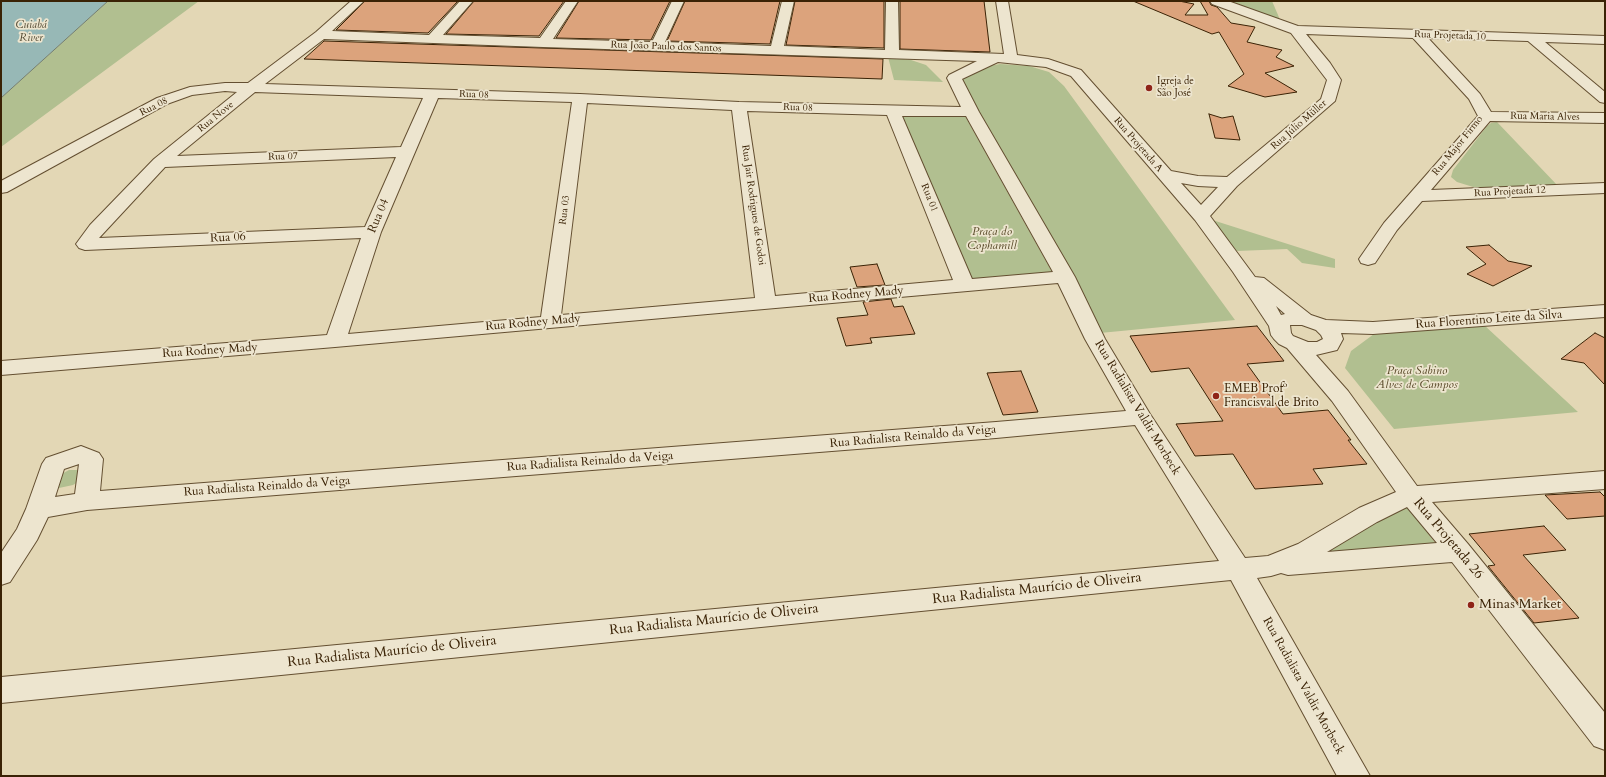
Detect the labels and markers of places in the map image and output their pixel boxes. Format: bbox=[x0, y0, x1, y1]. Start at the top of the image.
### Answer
place label: Igreja de São José bbox=[1157, 76, 1194, 100]
marker: Igreja de São José bbox=[1144, 83, 1154, 93]
place label: EMEB Profº Francisval de Brito bbox=[1224, 382, 1319, 410]
marker: EMEB Profº Francisval de Brito bbox=[1211, 391, 1221, 401]
place label: Minas Market bbox=[1479, 597, 1561, 613]
marker: Minas Market bbox=[1466, 600, 1476, 610]

